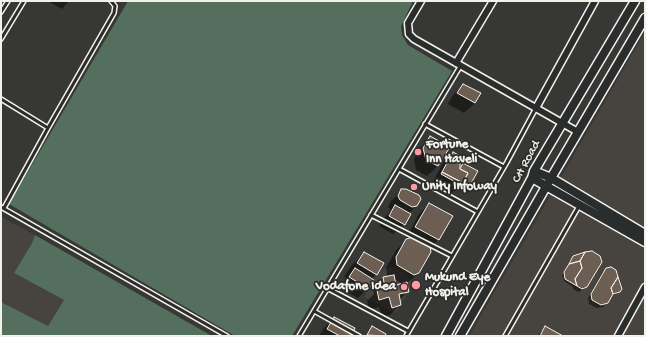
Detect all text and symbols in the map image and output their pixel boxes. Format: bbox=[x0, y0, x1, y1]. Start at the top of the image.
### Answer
place label: Fortune Inn Haveli bbox=[426, 137, 477, 168]
street label: CH Road bbox=[509, 138, 545, 186]
marker: Fortune Inn Haveli bbox=[413, 147, 423, 157]
place label: Unity Infoway bbox=[422, 179, 497, 195]
marker: Unity Infoway bbox=[409, 182, 419, 192]
place label: Mukund Eye Hospital bbox=[425, 270, 490, 301]
place label: Vodafone Idea bbox=[316, 279, 396, 295]
marker: Mukund Eye Hospital bbox=[410, 279, 422, 291]
marker: Vodafone Idea bbox=[399, 282, 409, 292]

